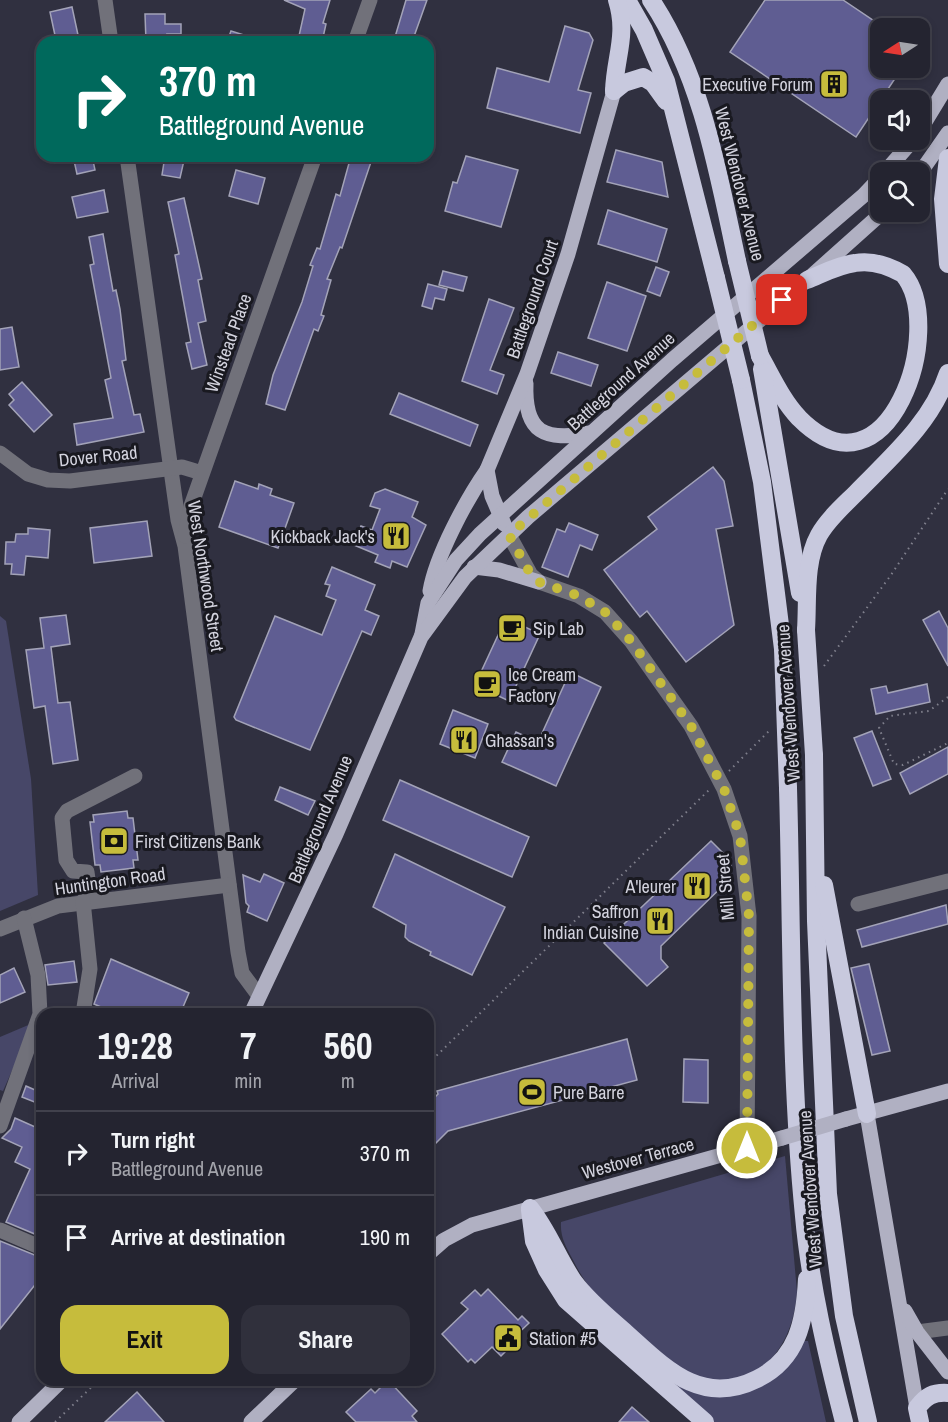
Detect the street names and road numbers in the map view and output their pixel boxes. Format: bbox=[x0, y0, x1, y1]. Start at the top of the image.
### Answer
street label: West Wendover Avenue bbox=[709, 105, 771, 263]
street label: Battleground Court bbox=[500, 236, 564, 362]
street label: Winstead Place bbox=[199, 290, 257, 396]
street label: Battleground Avenue bbox=[562, 326, 680, 436]
street label: Dover Road bbox=[58, 439, 138, 473]
street label: West Northwood Street bbox=[182, 499, 230, 653]
street label: West Wendover Avenue bbox=[770, 624, 806, 782]
street label: Battleground Avenue bbox=[282, 751, 358, 887]
street label: Mill Street bbox=[710, 853, 740, 921]
street label: Huntington Road bbox=[53, 861, 167, 901]
street label: West Wendover Avenue bbox=[792, 1110, 828, 1268]
street label: Westover Terrace bbox=[579, 1131, 697, 1185]

